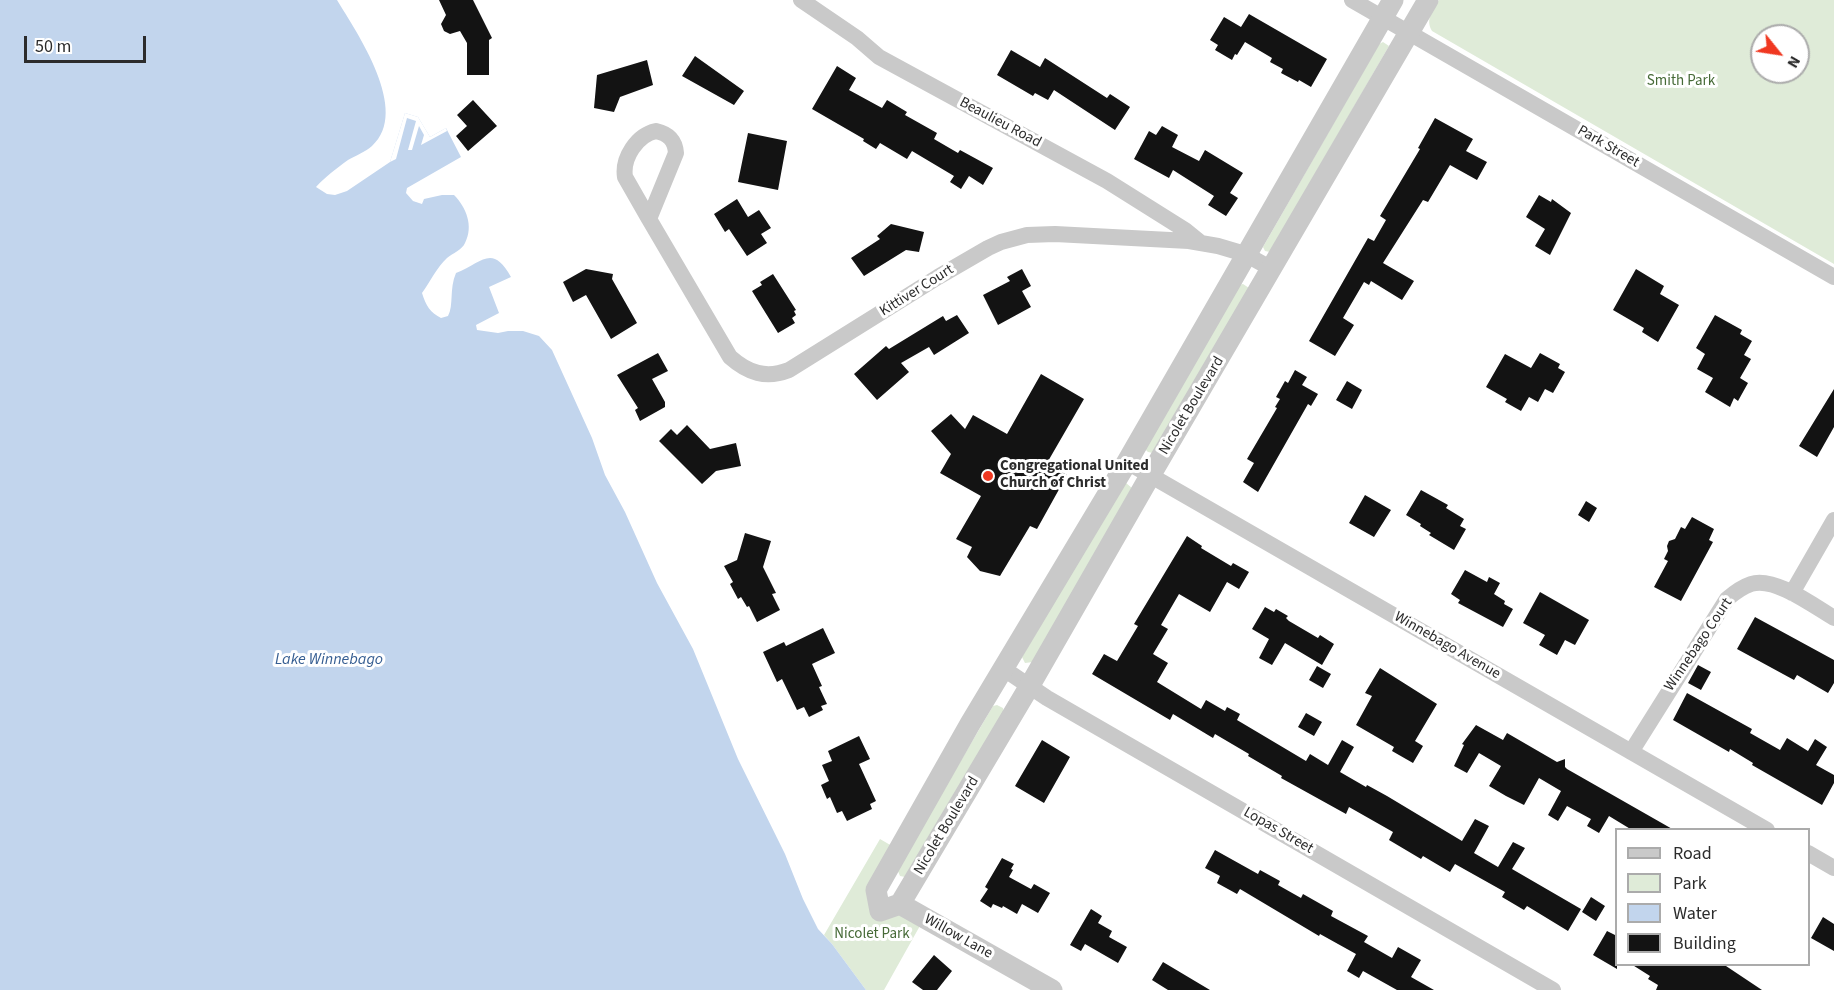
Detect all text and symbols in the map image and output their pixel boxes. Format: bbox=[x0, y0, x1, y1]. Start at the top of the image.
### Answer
scale bar bbox=[27, 24, 148, 62]
north arrow bbox=[1750, 24, 1810, 84]
text: 50 m bbox=[35, 34, 71, 59]
text: N bbox=[1782, 52, 1806, 72]
park label: Smith Park bbox=[1647, 73, 1715, 91]
street label: Beaulieu Road bbox=[956, 94, 1044, 152]
street label: Park Street bbox=[1574, 122, 1642, 172]
street label: Kittiver Court bbox=[877, 261, 957, 321]
street label: Nicolet Boulevard bbox=[1156, 354, 1228, 458]
place label: Congregational United Church of Christ bbox=[1000, 458, 1149, 493]
marker: Congregational United Church of Christ bbox=[981, 469, 995, 483]
street label: Winnebago Court bbox=[1661, 595, 1737, 695]
street label: Winnebago Avenue bbox=[1391, 608, 1503, 684]
water label: Lake Winnebago bbox=[275, 650, 383, 670]
street label: Nicolet Boulevard bbox=[911, 774, 983, 878]
street label: Lopas Street bbox=[1240, 804, 1316, 858]
legend bbox=[1615, 828, 1810, 966]
text: Road bbox=[1673, 841, 1712, 866]
text: Park bbox=[1673, 871, 1707, 896]
text: Water bbox=[1673, 901, 1717, 926]
street label: Willow Lane bbox=[921, 911, 995, 963]
park label: Nicolet Park bbox=[834, 926, 910, 944]
text: Building bbox=[1673, 931, 1736, 956]

